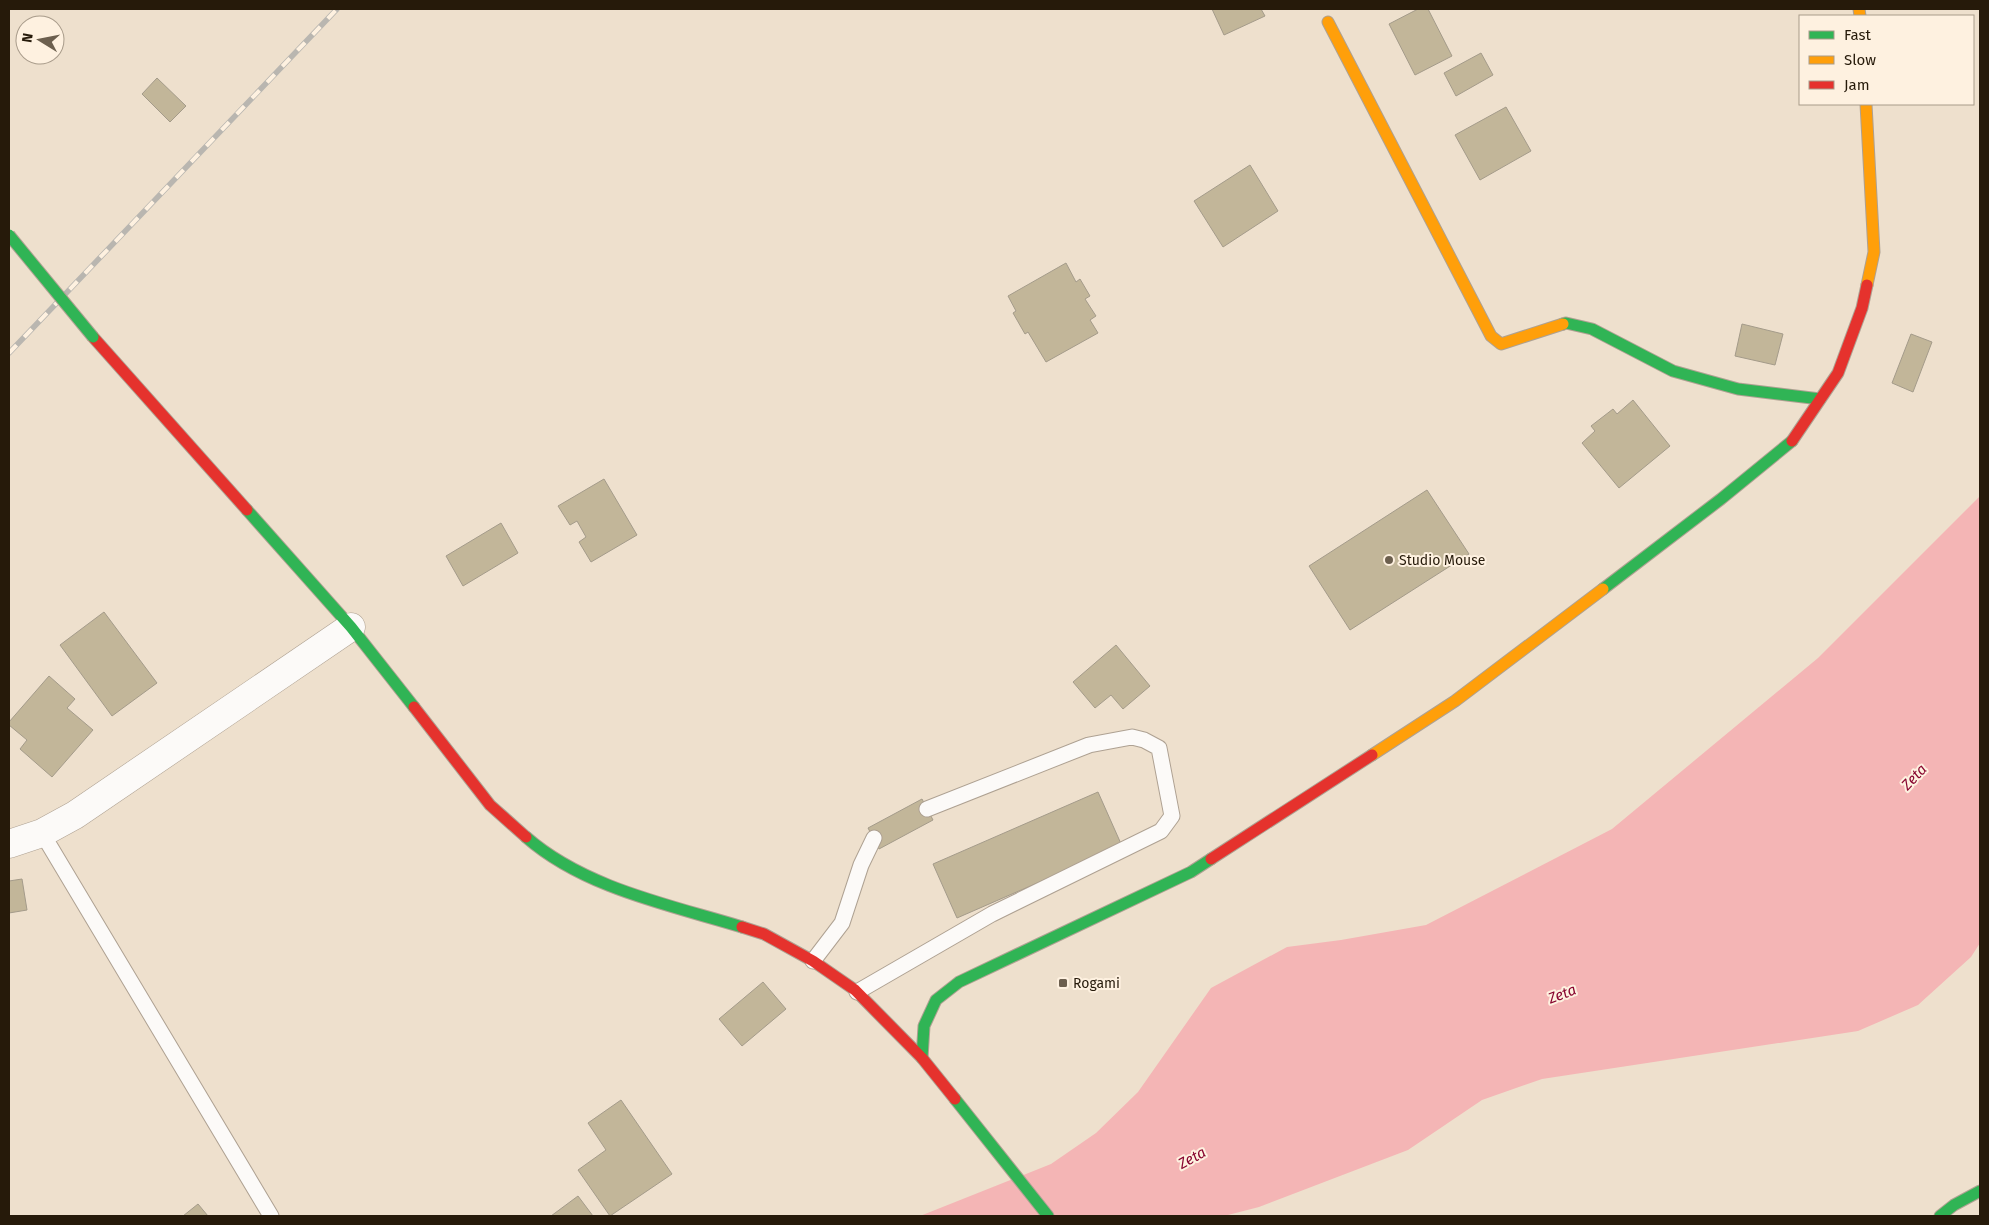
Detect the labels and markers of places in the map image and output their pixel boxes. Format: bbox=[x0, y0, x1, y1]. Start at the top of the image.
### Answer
place label: Studio Mouse bbox=[1399, 552, 1485, 569]
marker: Studio Mouse bbox=[1383, 554, 1395, 566]
place label: Rogami bbox=[1073, 975, 1120, 992]
marker: Rogami bbox=[1057, 977, 1069, 989]

